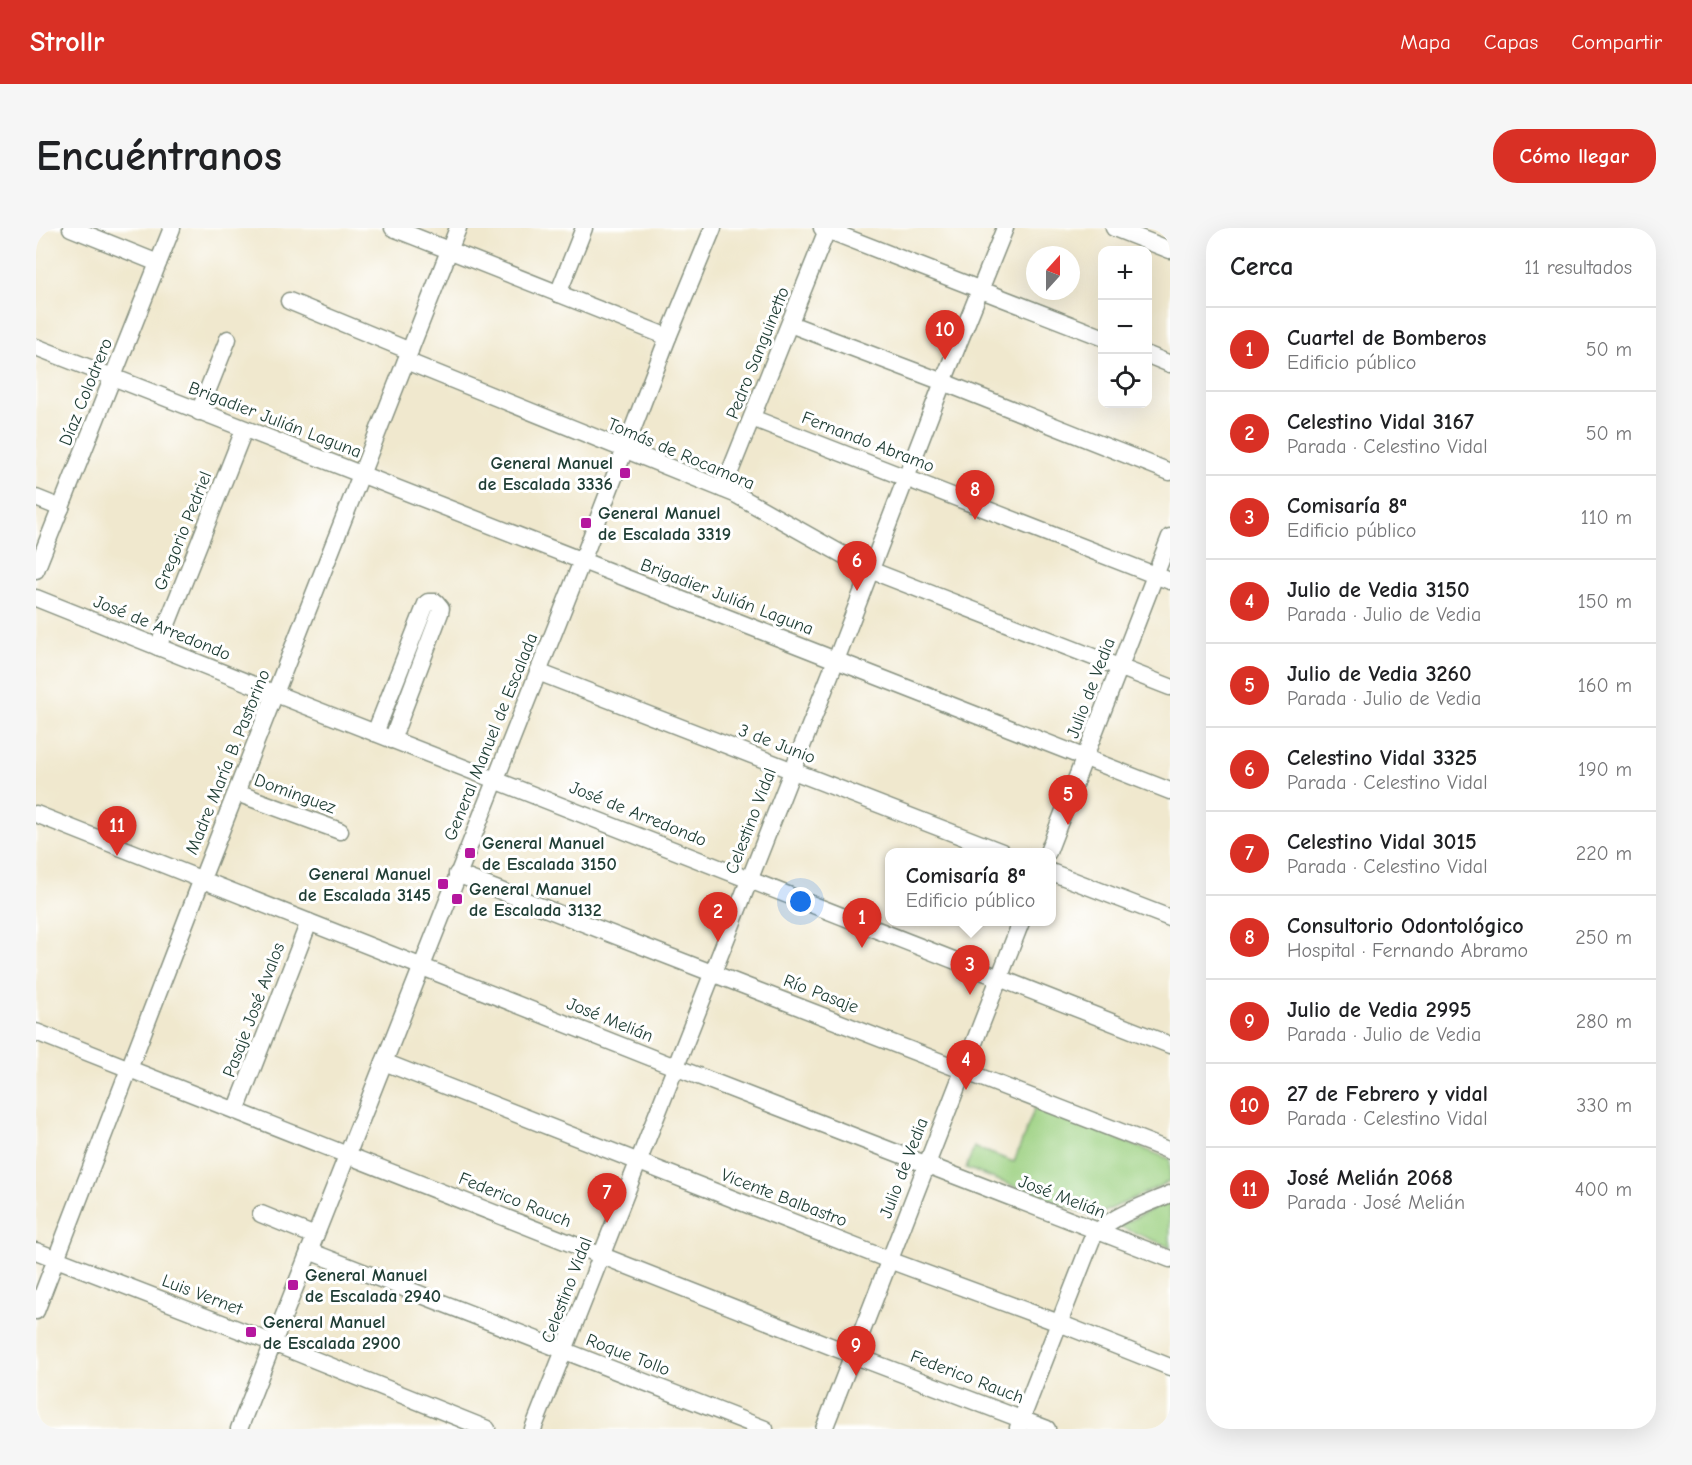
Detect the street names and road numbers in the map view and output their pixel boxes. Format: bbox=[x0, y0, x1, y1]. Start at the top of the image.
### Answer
street label: Pedro Sanguinetto bbox=[722, 284, 794, 422]
street label: Díaz Colodrero bbox=[55, 335, 117, 449]
street label: Brigadier Julián Laguna bbox=[185, 377, 365, 463]
street label: Fernando Abramo bbox=[799, 407, 937, 477]
street label: Tomás de Rocamora bbox=[604, 413, 758, 495]
street label: Gregorio Pedriel bbox=[150, 468, 216, 594]
street label: Brigadier Julián Laguna bbox=[637, 554, 817, 640]
street label: José de Arredondo bbox=[90, 591, 234, 665]
street label: General Manuel de Escalada bbox=[440, 630, 542, 844]
street label: Julio de Vedia bbox=[1062, 635, 1120, 741]
street label: Madre María B. Pastorino bbox=[181, 666, 275, 858]
street label: 3 de Junio bbox=[736, 720, 818, 768]
street label: Celestino Vidal bbox=[721, 765, 781, 877]
street label: Dominguez bbox=[251, 770, 339, 819]
street label: José de Arredondo bbox=[566, 777, 710, 851]
street label: Pasaje José Avalos bbox=[219, 940, 289, 1080]
street label: Río Pasaje bbox=[780, 970, 862, 1018]
street label: José Melián bbox=[564, 993, 656, 1047]
street label: Julio de Vedia bbox=[875, 1115, 933, 1221]
street label: Vicente Balbastro bbox=[718, 1164, 850, 1232]
street label: Federico Rauch bbox=[456, 1168, 574, 1232]
street label: José Melián bbox=[1016, 1171, 1108, 1223]
street label: Celestino Vidal bbox=[537, 1234, 597, 1346]
street label: Luis Vernet bbox=[159, 1270, 246, 1320]
street label: Roque Tollo bbox=[583, 1329, 673, 1381]
street label: Federico Rauch bbox=[907, 1346, 1027, 1408]

